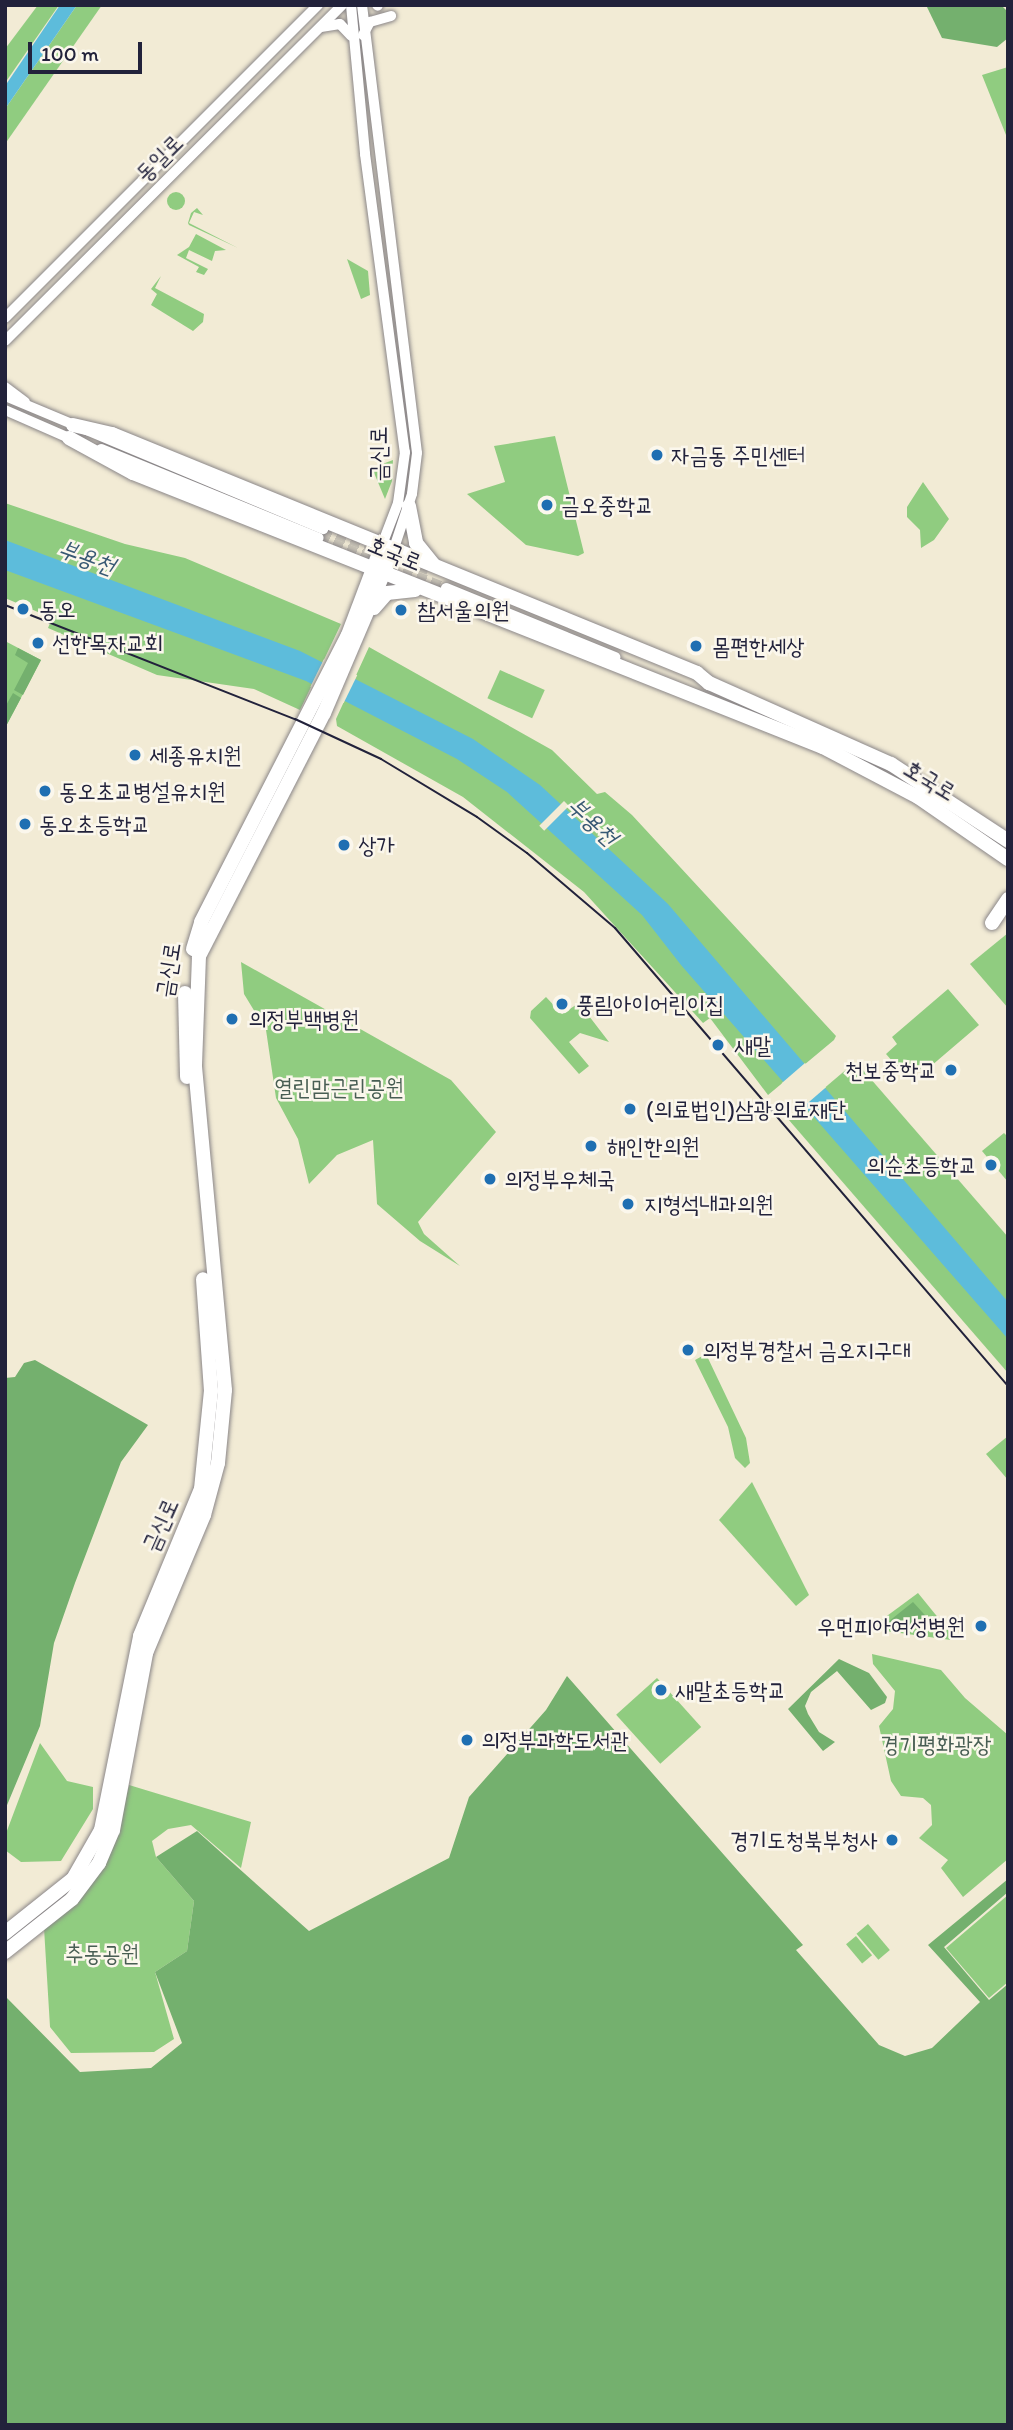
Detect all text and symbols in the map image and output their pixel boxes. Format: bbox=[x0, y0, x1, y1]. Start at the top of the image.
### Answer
scale bar bbox=[32, 28, 145, 72]
text: 100 m bbox=[41, 41, 99, 66]
street label: 동일로 bbox=[130, 129, 188, 187]
street label: 금신로 bbox=[364, 426, 392, 482]
place label: 자금동 주민센터 bbox=[671, 441, 806, 469]
marker: 자금동 주민센터 bbox=[649, 447, 665, 463]
place label: 금오중학교 bbox=[561, 491, 654, 519]
marker: 금오중학교 bbox=[539, 497, 555, 513]
street label: 호국로 bbox=[364, 530, 426, 576]
water label: 부용천 bbox=[55, 534, 119, 580]
place label: 동오 bbox=[39, 595, 76, 623]
place label: 참서울의원 bbox=[417, 596, 510, 624]
marker: 동오 bbox=[13, 599, 33, 619]
marker: 참서울의원 bbox=[391, 600, 411, 620]
place label: 선한목자교회 bbox=[52, 629, 163, 657]
place label: 몸편한세상 bbox=[712, 632, 805, 660]
marker: 선한목자교회 bbox=[30, 635, 46, 651]
marker: 몸편한세상 bbox=[686, 636, 706, 656]
place label: 세종유치원 bbox=[149, 741, 242, 769]
marker: 세종유치원 bbox=[127, 747, 143, 763]
street label: 호국로 bbox=[899, 754, 961, 806]
place label: 동오초교병설유치원 bbox=[59, 777, 226, 805]
marker: 동오초교병설유치원 bbox=[37, 783, 53, 799]
water label: 부용천 bbox=[562, 791, 624, 851]
place label: 동오초등학교 bbox=[39, 810, 150, 838]
marker: 동오초등학교 bbox=[17, 816, 33, 832]
place label: 상가 bbox=[358, 831, 395, 859]
marker: 상가 bbox=[336, 837, 352, 853]
street label: 금신로 bbox=[150, 940, 186, 1000]
place label: 풍림아이어린이집 bbox=[576, 990, 724, 1018]
marker: 풍림아이어린이집 bbox=[554, 996, 570, 1012]
place label: 의정부백병원 bbox=[248, 1005, 359, 1033]
marker: 의정부백병원 bbox=[222, 1009, 242, 1029]
place label: 새말 bbox=[734, 1031, 771, 1059]
marker: 새말 bbox=[708, 1035, 728, 1055]
place label: 천보중학교 bbox=[844, 1056, 937, 1084]
marker: 천보중학교 bbox=[943, 1062, 959, 1078]
park label: 열린맘근린공원 bbox=[274, 1073, 404, 1101]
place label: (의료법인)삼광의료재단 bbox=[646, 1095, 846, 1123]
marker: (의료법인)삼광의료재단 bbox=[620, 1099, 640, 1119]
place label: 해인한의원 bbox=[607, 1132, 700, 1160]
marker: 해인한의원 bbox=[581, 1136, 601, 1156]
place label: 의순초등학교 bbox=[866, 1151, 977, 1179]
marker: 의순초등학교 bbox=[983, 1157, 999, 1173]
place label: 의정부우체국 bbox=[504, 1165, 615, 1193]
marker: 의정부우체국 bbox=[482, 1171, 498, 1187]
place label: 지형석내과의원 bbox=[644, 1190, 774, 1218]
marker: 지형석내과의원 bbox=[618, 1194, 638, 1214]
place label: 의정부경찰서 금오지구대 bbox=[702, 1336, 911, 1364]
marker: 의정부경찰서 금오지구대 bbox=[680, 1342, 696, 1358]
street label: 금신로 bbox=[136, 1494, 184, 1556]
place label: 우먼피아여성병원 bbox=[817, 1612, 965, 1640]
marker: 우먼피아여성병원 bbox=[971, 1616, 991, 1636]
place label: 새말초등학교 bbox=[675, 1676, 786, 1704]
marker: 새말초등학교 bbox=[653, 1682, 669, 1698]
place label: 의정부과학도서관 bbox=[481, 1726, 629, 1754]
park label: 경기평화광장 bbox=[880, 1730, 992, 1758]
marker: 의정부과학도서관 bbox=[459, 1732, 475, 1748]
place label: 경기도청북부청사 bbox=[730, 1826, 878, 1854]
marker: 경기도청북부청사 bbox=[884, 1832, 900, 1848]
park label: 추동공원 bbox=[65, 1939, 139, 1967]

